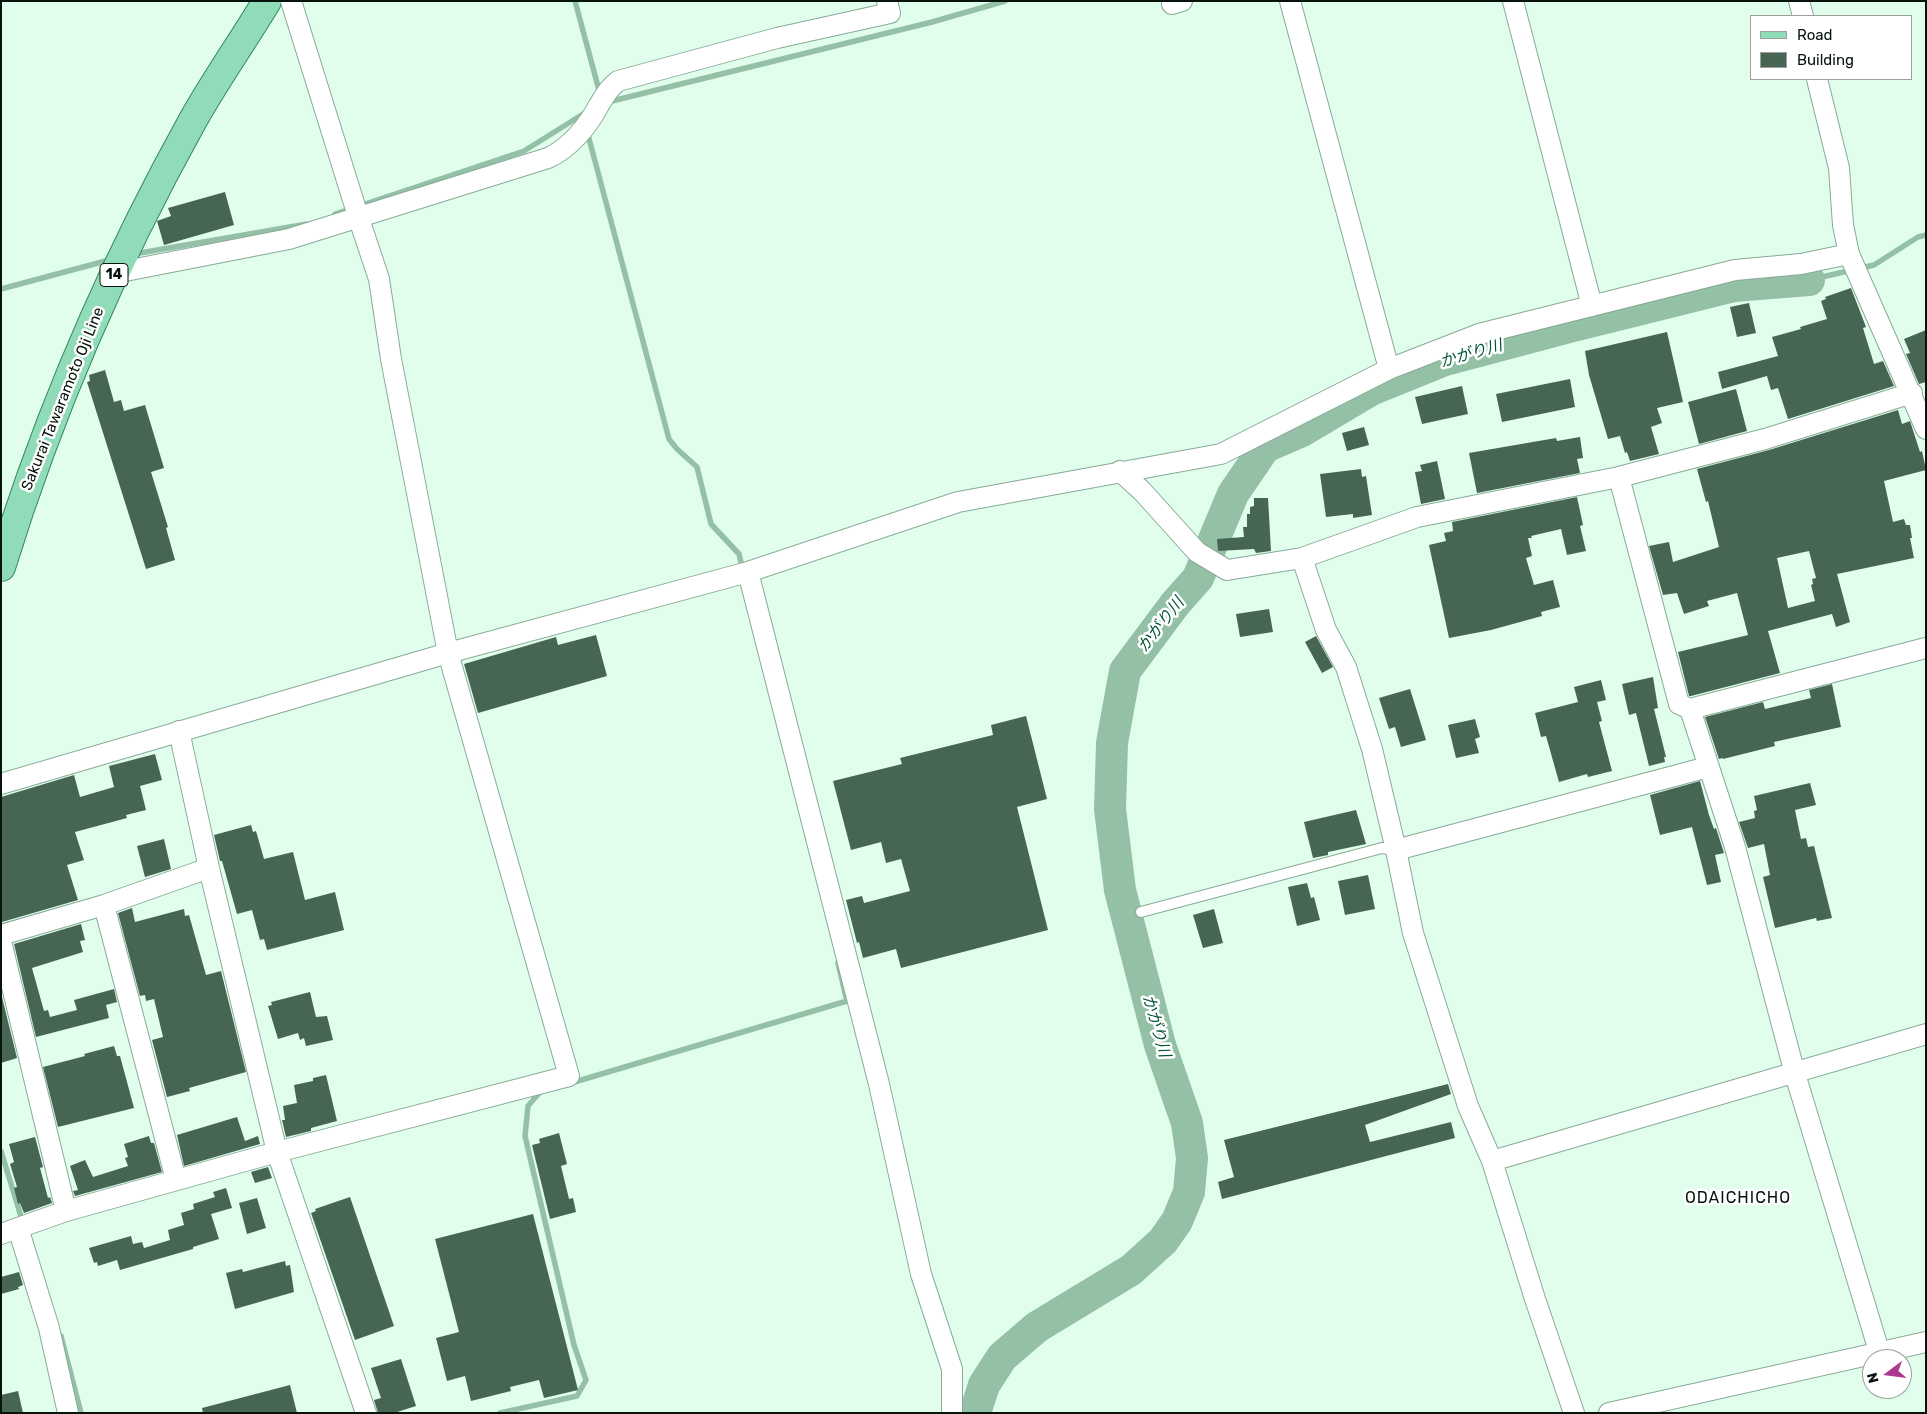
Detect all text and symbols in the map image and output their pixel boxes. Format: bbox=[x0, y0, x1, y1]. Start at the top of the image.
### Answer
legend bbox=[1750, 15, 1912, 80]
text: Road bbox=[1797, 26, 1833, 44]
text: Building bbox=[1797, 51, 1854, 69]
road number: 14 bbox=[100, 264, 128, 286]
street label: Sakurai Tawaramoto Oji Line bbox=[18, 305, 108, 493]
water label: かがり川 bbox=[1438, 336, 1504, 372]
water label: かがり川 bbox=[1134, 594, 1188, 656]
water label: かがり川 bbox=[1138, 993, 1174, 1059]
district label: ODAICHICHO bbox=[1684, 1188, 1792, 1208]
north arrow bbox=[1862, 1349, 1912, 1399]
text: N bbox=[1863, 1371, 1883, 1385]

